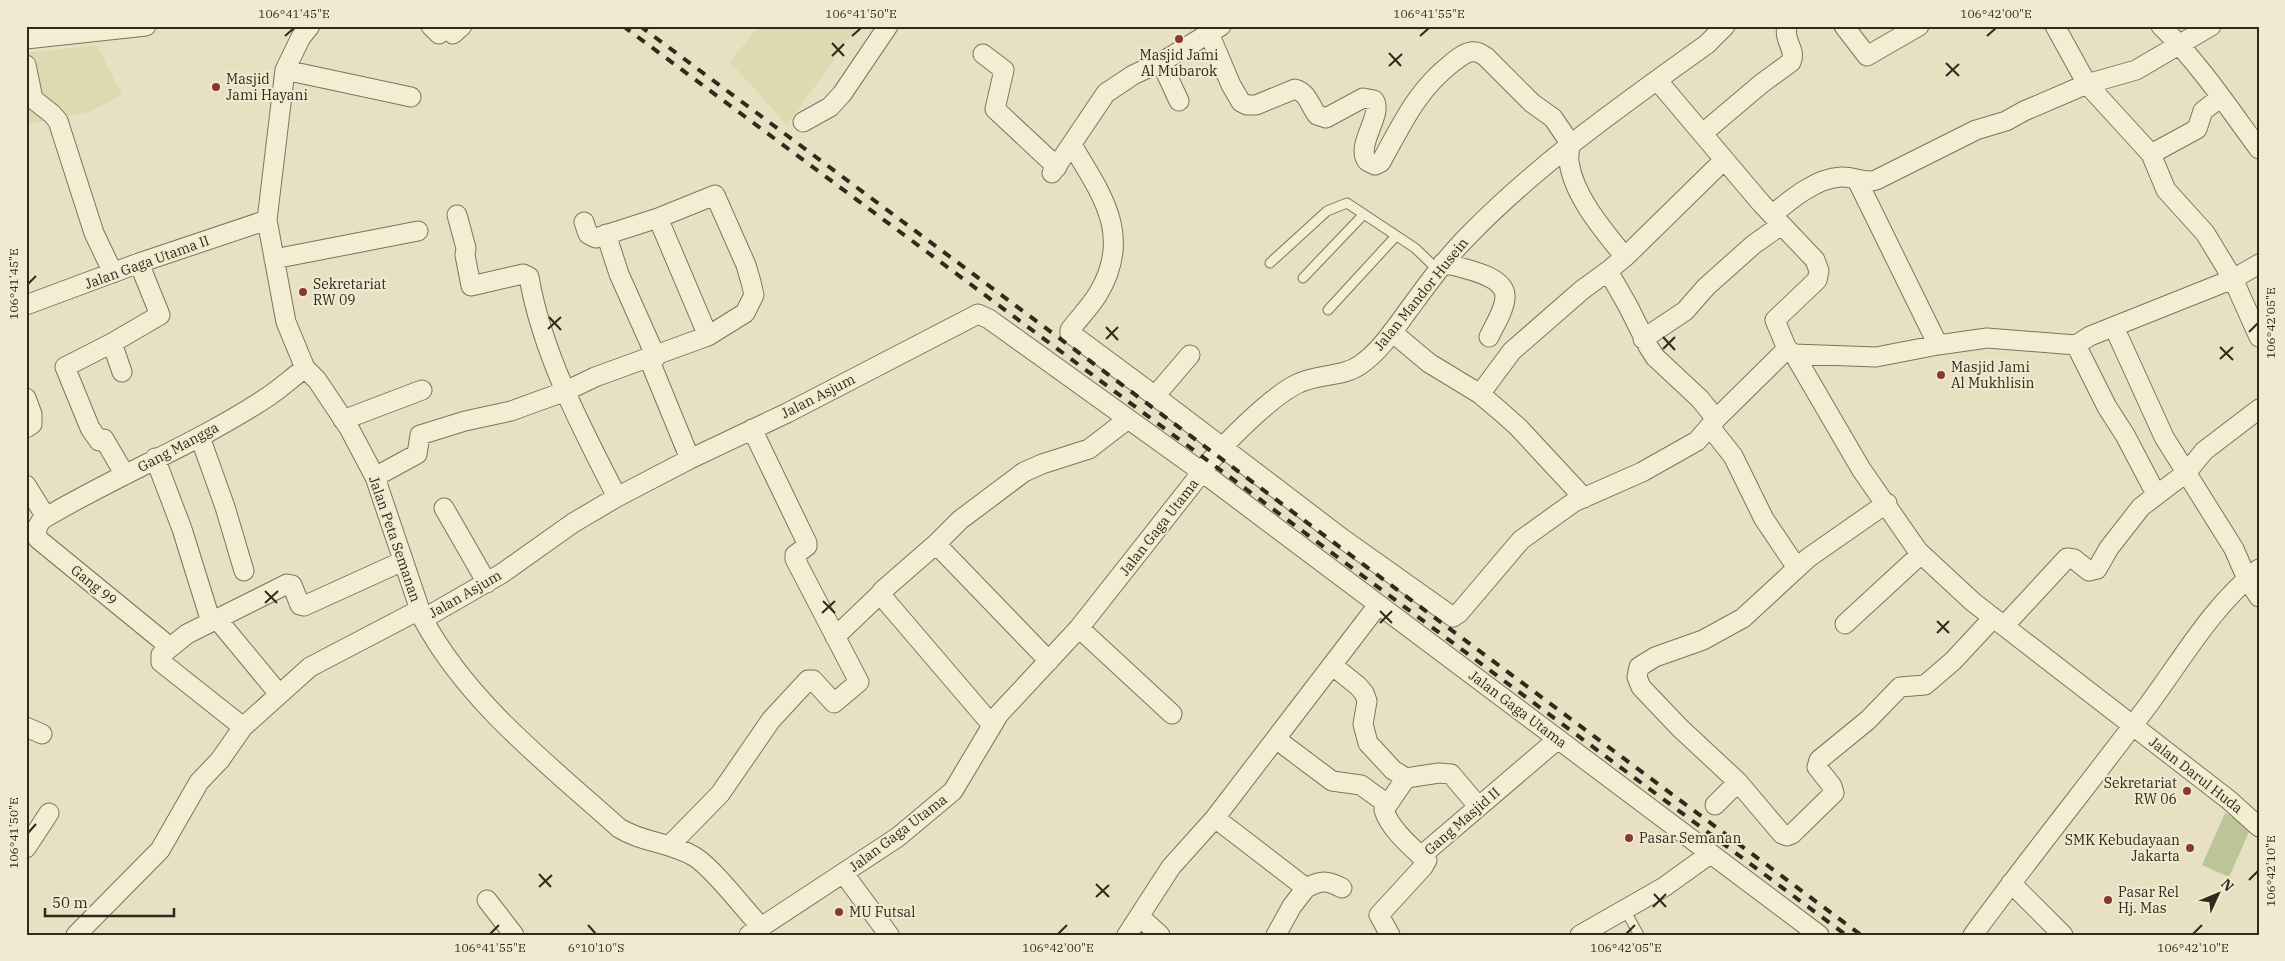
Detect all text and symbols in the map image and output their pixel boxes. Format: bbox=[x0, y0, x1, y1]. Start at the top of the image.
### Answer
text: 106°41'45"E bbox=[258, 6, 330, 21]
text: 106°41'50"E bbox=[825, 6, 897, 21]
text: 106°41'55"E bbox=[1393, 6, 1465, 21]
text: 106°42'00"E bbox=[1960, 6, 2032, 21]
marker: Masjid Jami Al Mubarok bbox=[1173, 33, 1185, 45]
place label: Masjid Jami Al Mubarok bbox=[1140, 46, 1218, 80]
place label: Masjid Jami Hayani bbox=[226, 70, 308, 104]
marker: Masjid Jami Hayani bbox=[210, 81, 222, 93]
street label: Jalan Gaga Utama II bbox=[82, 231, 212, 293]
street label: Jalan Mandor Husein bbox=[1370, 234, 1472, 354]
text: 106°41'45"E bbox=[6, 248, 21, 320]
place label: Sekretariat RW 09 bbox=[313, 275, 386, 309]
marker: Sekretariat RW 09 bbox=[297, 286, 309, 298]
text: 106°42'05"E bbox=[2263, 287, 2278, 359]
place label: Masjid Jami Al Mukhlisin bbox=[1951, 358, 2035, 392]
marker: Masjid Jami Al Mukhlisin bbox=[1935, 369, 1947, 381]
street label: Jalan Asjum bbox=[778, 370, 858, 422]
street label: Gang Mangga bbox=[134, 418, 222, 476]
street label: Jalan Peta Semanan bbox=[365, 474, 425, 604]
street label: Jalan Gaga Utama bbox=[1116, 475, 1203, 579]
street label: Gang 99 bbox=[67, 561, 121, 609]
street label: Jalan Asjum bbox=[426, 566, 504, 622]
street label: Jalan Gaga Utama bbox=[1465, 666, 1571, 752]
street label: Jalan Darul Huda bbox=[2146, 733, 2247, 817]
place label: Sekretariat RW 06 bbox=[2104, 774, 2177, 808]
street label: Gang Masjid II bbox=[1420, 783, 1504, 859]
marker: Sekretariat RW 06 bbox=[2181, 785, 2193, 797]
street label: Jalan Gaga Utama bbox=[845, 790, 951, 876]
text: 106°41'50"E bbox=[6, 797, 21, 869]
place label: Pasar Semanan bbox=[1639, 829, 1741, 847]
place label: SMK Kebudayaan Jakarta bbox=[2065, 831, 2180, 865]
marker: Pasar Semanan bbox=[1623, 832, 1635, 844]
text: 106°42'10"E bbox=[2263, 835, 2278, 907]
marker: SMK Kebudayaan Jakarta bbox=[2184, 842, 2196, 854]
north arrow bbox=[2192, 868, 2242, 918]
text: N bbox=[2217, 875, 2238, 895]
place label: Pasar Rel Hj. Mas bbox=[2118, 883, 2179, 917]
scale bar bbox=[45, 886, 174, 918]
text: 50 m bbox=[52, 893, 88, 912]
marker: Pasar Rel Hj. Mas bbox=[2102, 894, 2114, 906]
place label: MU Futsal bbox=[849, 903, 915, 921]
marker: MU Futsal bbox=[833, 906, 845, 918]
text: 106°41'55"E bbox=[454, 940, 526, 955]
text: 6°10'10"S bbox=[568, 940, 624, 955]
text: 106°42'00"E bbox=[1022, 940, 1094, 955]
text: 106°42'05"E bbox=[1590, 940, 1662, 955]
text: 106°42'10"E bbox=[2157, 940, 2229, 955]

